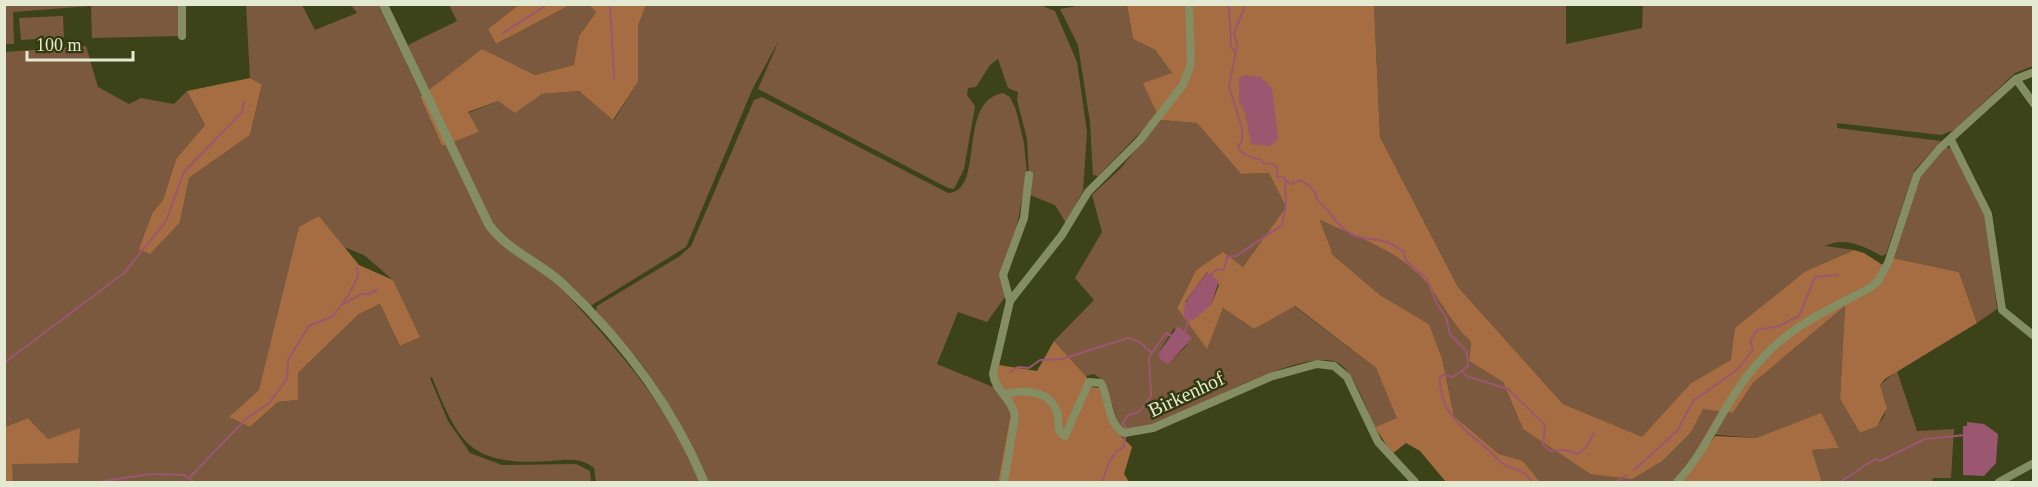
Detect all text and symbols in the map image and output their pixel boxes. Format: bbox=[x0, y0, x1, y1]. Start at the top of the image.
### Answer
scale bar bbox=[27, 24, 134, 62]
text: 100 m bbox=[36, 35, 82, 55]
street label: Birkenhof bbox=[1145, 367, 1228, 421]

